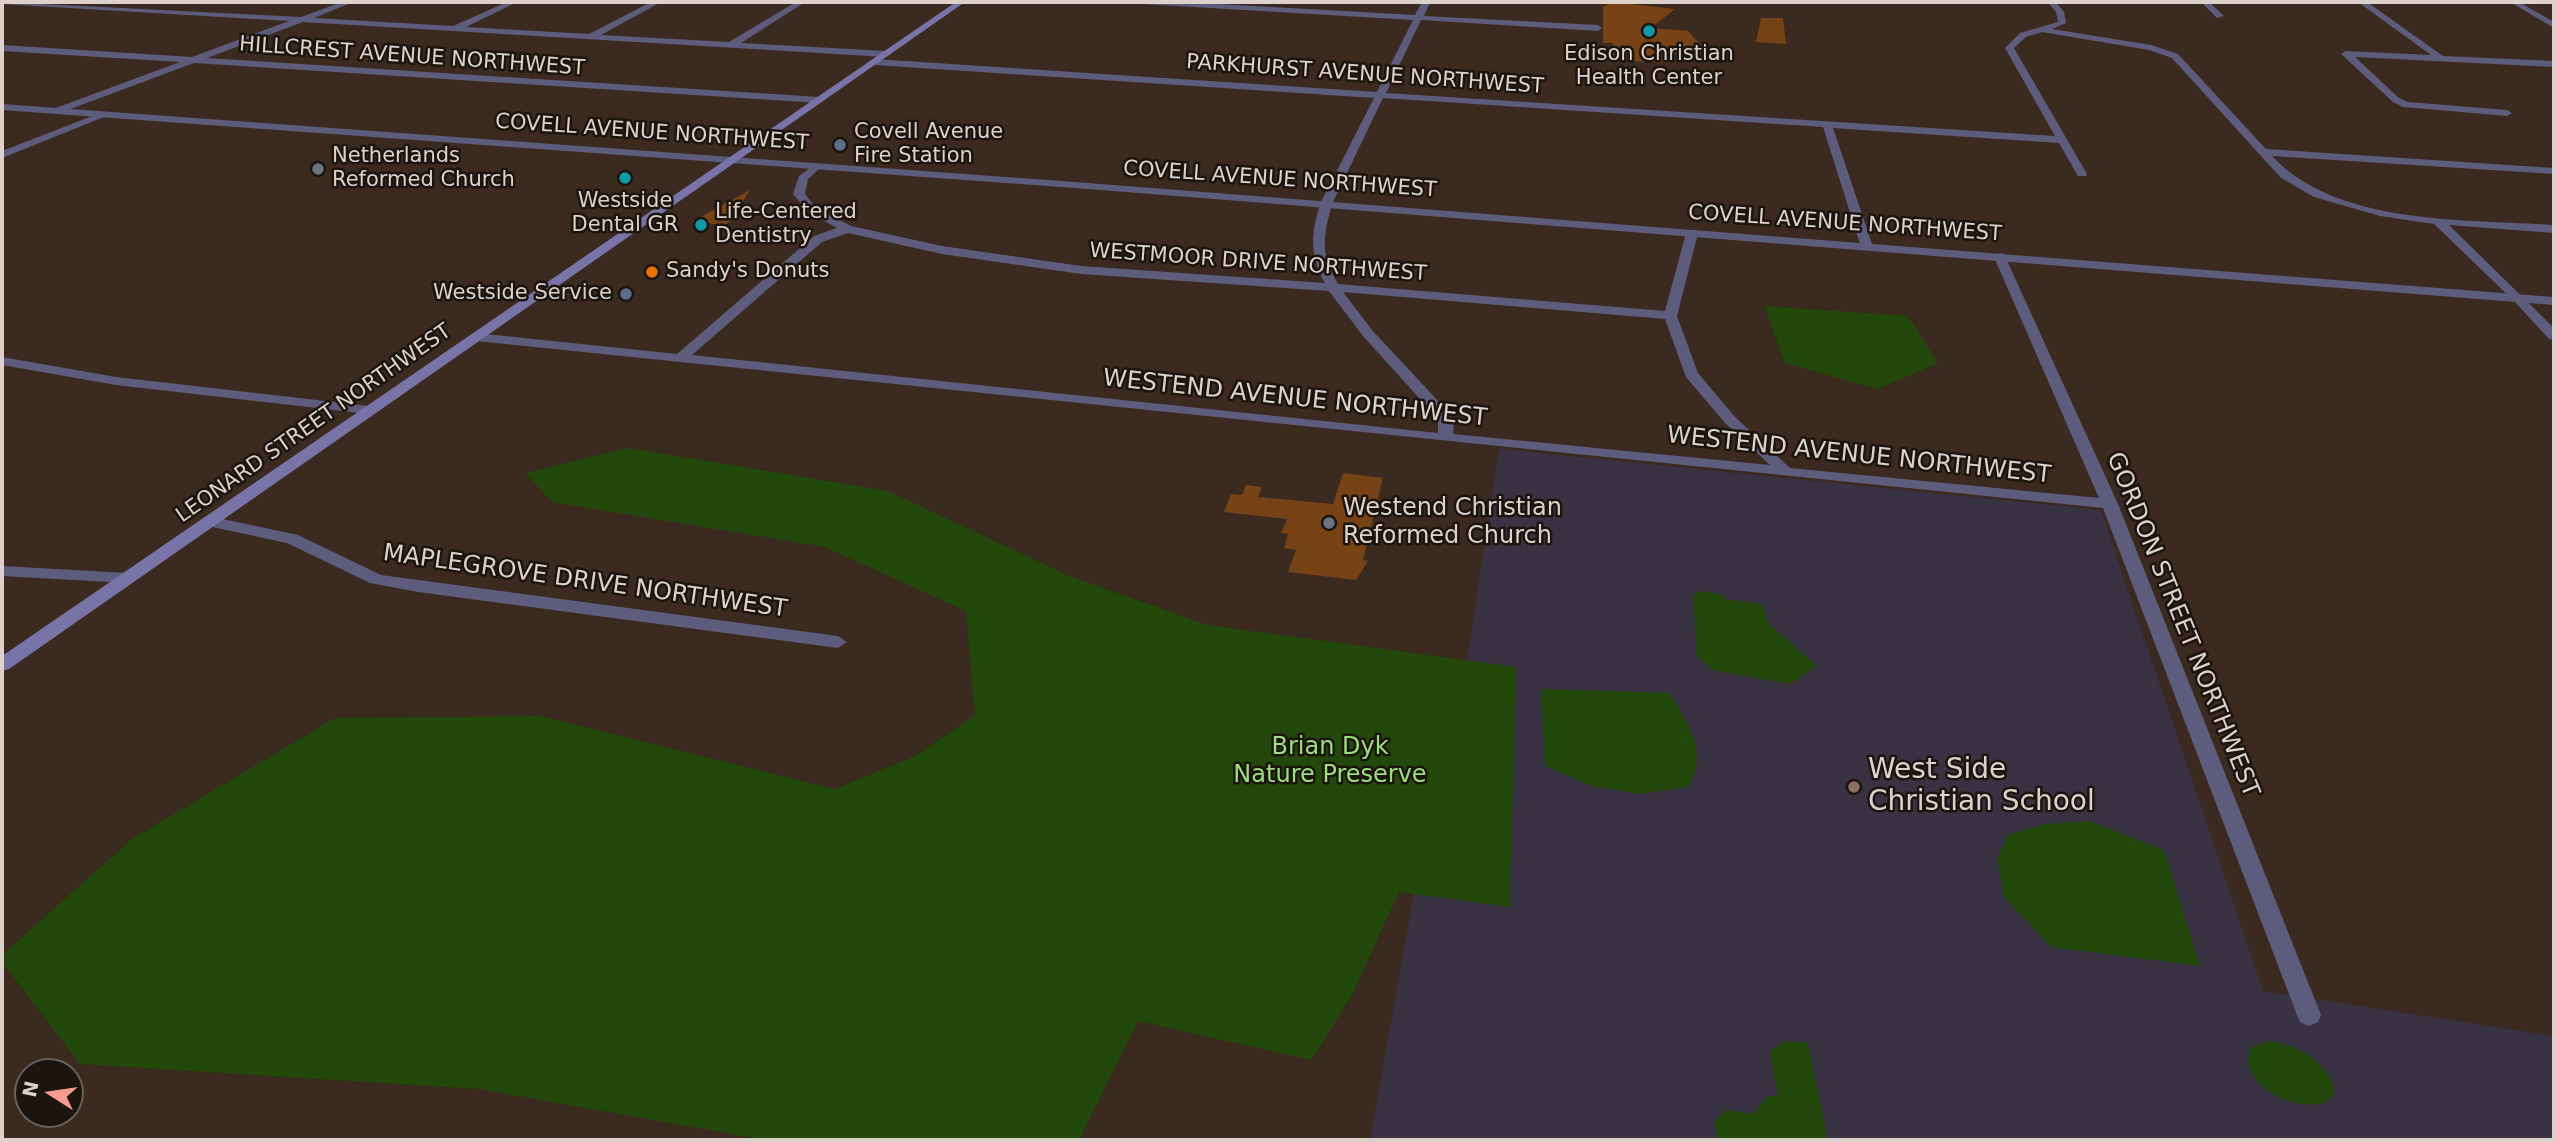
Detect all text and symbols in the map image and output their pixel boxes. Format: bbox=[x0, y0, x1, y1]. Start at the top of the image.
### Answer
marker: Edison Christian Health Center bbox=[1641, 23, 1657, 39]
street label: HILLCREST AVENUE NORTHWEST bbox=[238, 32, 586, 82]
place label: Edison Christian Health Center bbox=[1564, 42, 1734, 92]
street label: PARKHURST AVENUE NORTHWEST bbox=[1185, 50, 1545, 100]
street label: COVELL AVENUE NORTHWEST bbox=[494, 109, 810, 157]
place label: Covell Avenue Fire Station bbox=[854, 120, 1003, 170]
marker: Covell Avenue Fire Station bbox=[832, 137, 848, 153]
place label: Netherlands Reformed Church bbox=[332, 144, 515, 194]
street label: COVELL AVENUE NORTHWEST bbox=[1122, 156, 1438, 204]
marker: Netherlands Reformed Church bbox=[310, 161, 326, 177]
marker: Westside Dental GR bbox=[617, 170, 633, 186]
place label: Westside Dental GR bbox=[572, 189, 678, 239]
place label: Life-Centered Dentistry bbox=[715, 200, 857, 250]
street label: COVELL AVENUE NORTHWEST bbox=[1687, 200, 2003, 248]
marker: Life-Centered Dentistry bbox=[693, 217, 709, 233]
street label: WESTMOOR DRIVE NORTHWEST bbox=[1089, 239, 1427, 287]
place label: Sandy's Donuts bbox=[666, 259, 829, 285]
marker: Sandy's Donuts bbox=[644, 264, 660, 280]
place label: Westside Service bbox=[433, 281, 612, 307]
marker: Westside Service bbox=[618, 286, 634, 302]
street label: LEONARD STREET NORTHWEST bbox=[172, 319, 456, 529]
street label: WESTEND AVENUE NORTHWEST bbox=[1102, 365, 1488, 433]
street label: WESTEND AVENUE NORTHWEST bbox=[1666, 422, 2052, 490]
street label: GORDON STREET NORTHWEST bbox=[2099, 448, 2265, 802]
place label: Westend Christian Reformed Church bbox=[1343, 495, 1562, 551]
marker: Westend Christian Reformed Church bbox=[1321, 515, 1337, 531]
street label: MAPLEGROVE DRIVE NORTHWEST bbox=[381, 539, 789, 625]
park label: Brian Dyk Nature Preserve bbox=[1233, 734, 1427, 790]
place label: West Side Christian School bbox=[1868, 754, 2095, 820]
marker: West Side Christian School bbox=[1846, 779, 1862, 795]
north arrow bbox=[14, 1058, 84, 1128]
text: N bbox=[18, 1079, 43, 1099]

